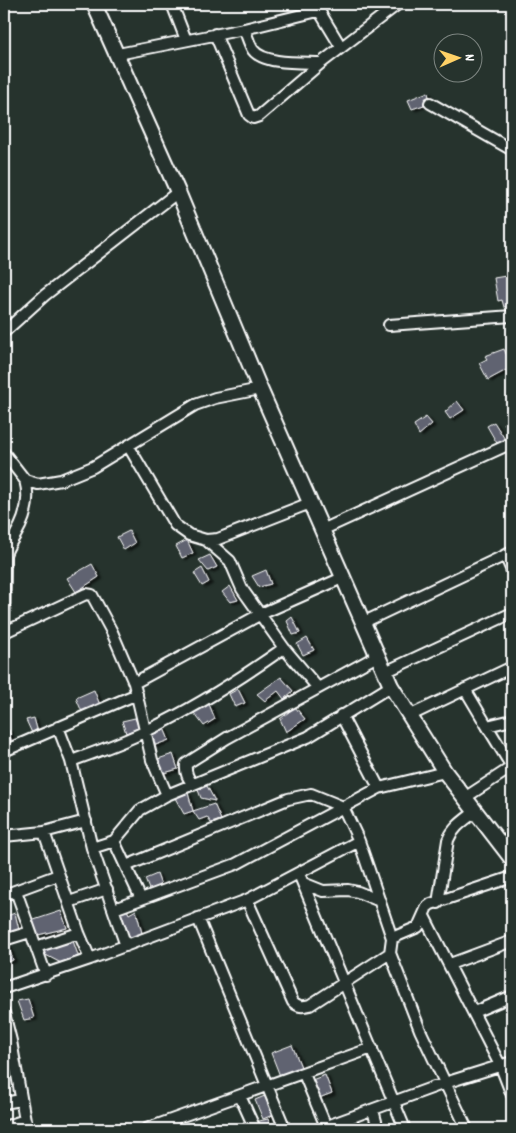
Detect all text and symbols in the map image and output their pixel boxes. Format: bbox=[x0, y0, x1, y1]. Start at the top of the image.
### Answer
north arrow bbox=[434, 32, 484, 82]
text: N bbox=[459, 54, 479, 62]

